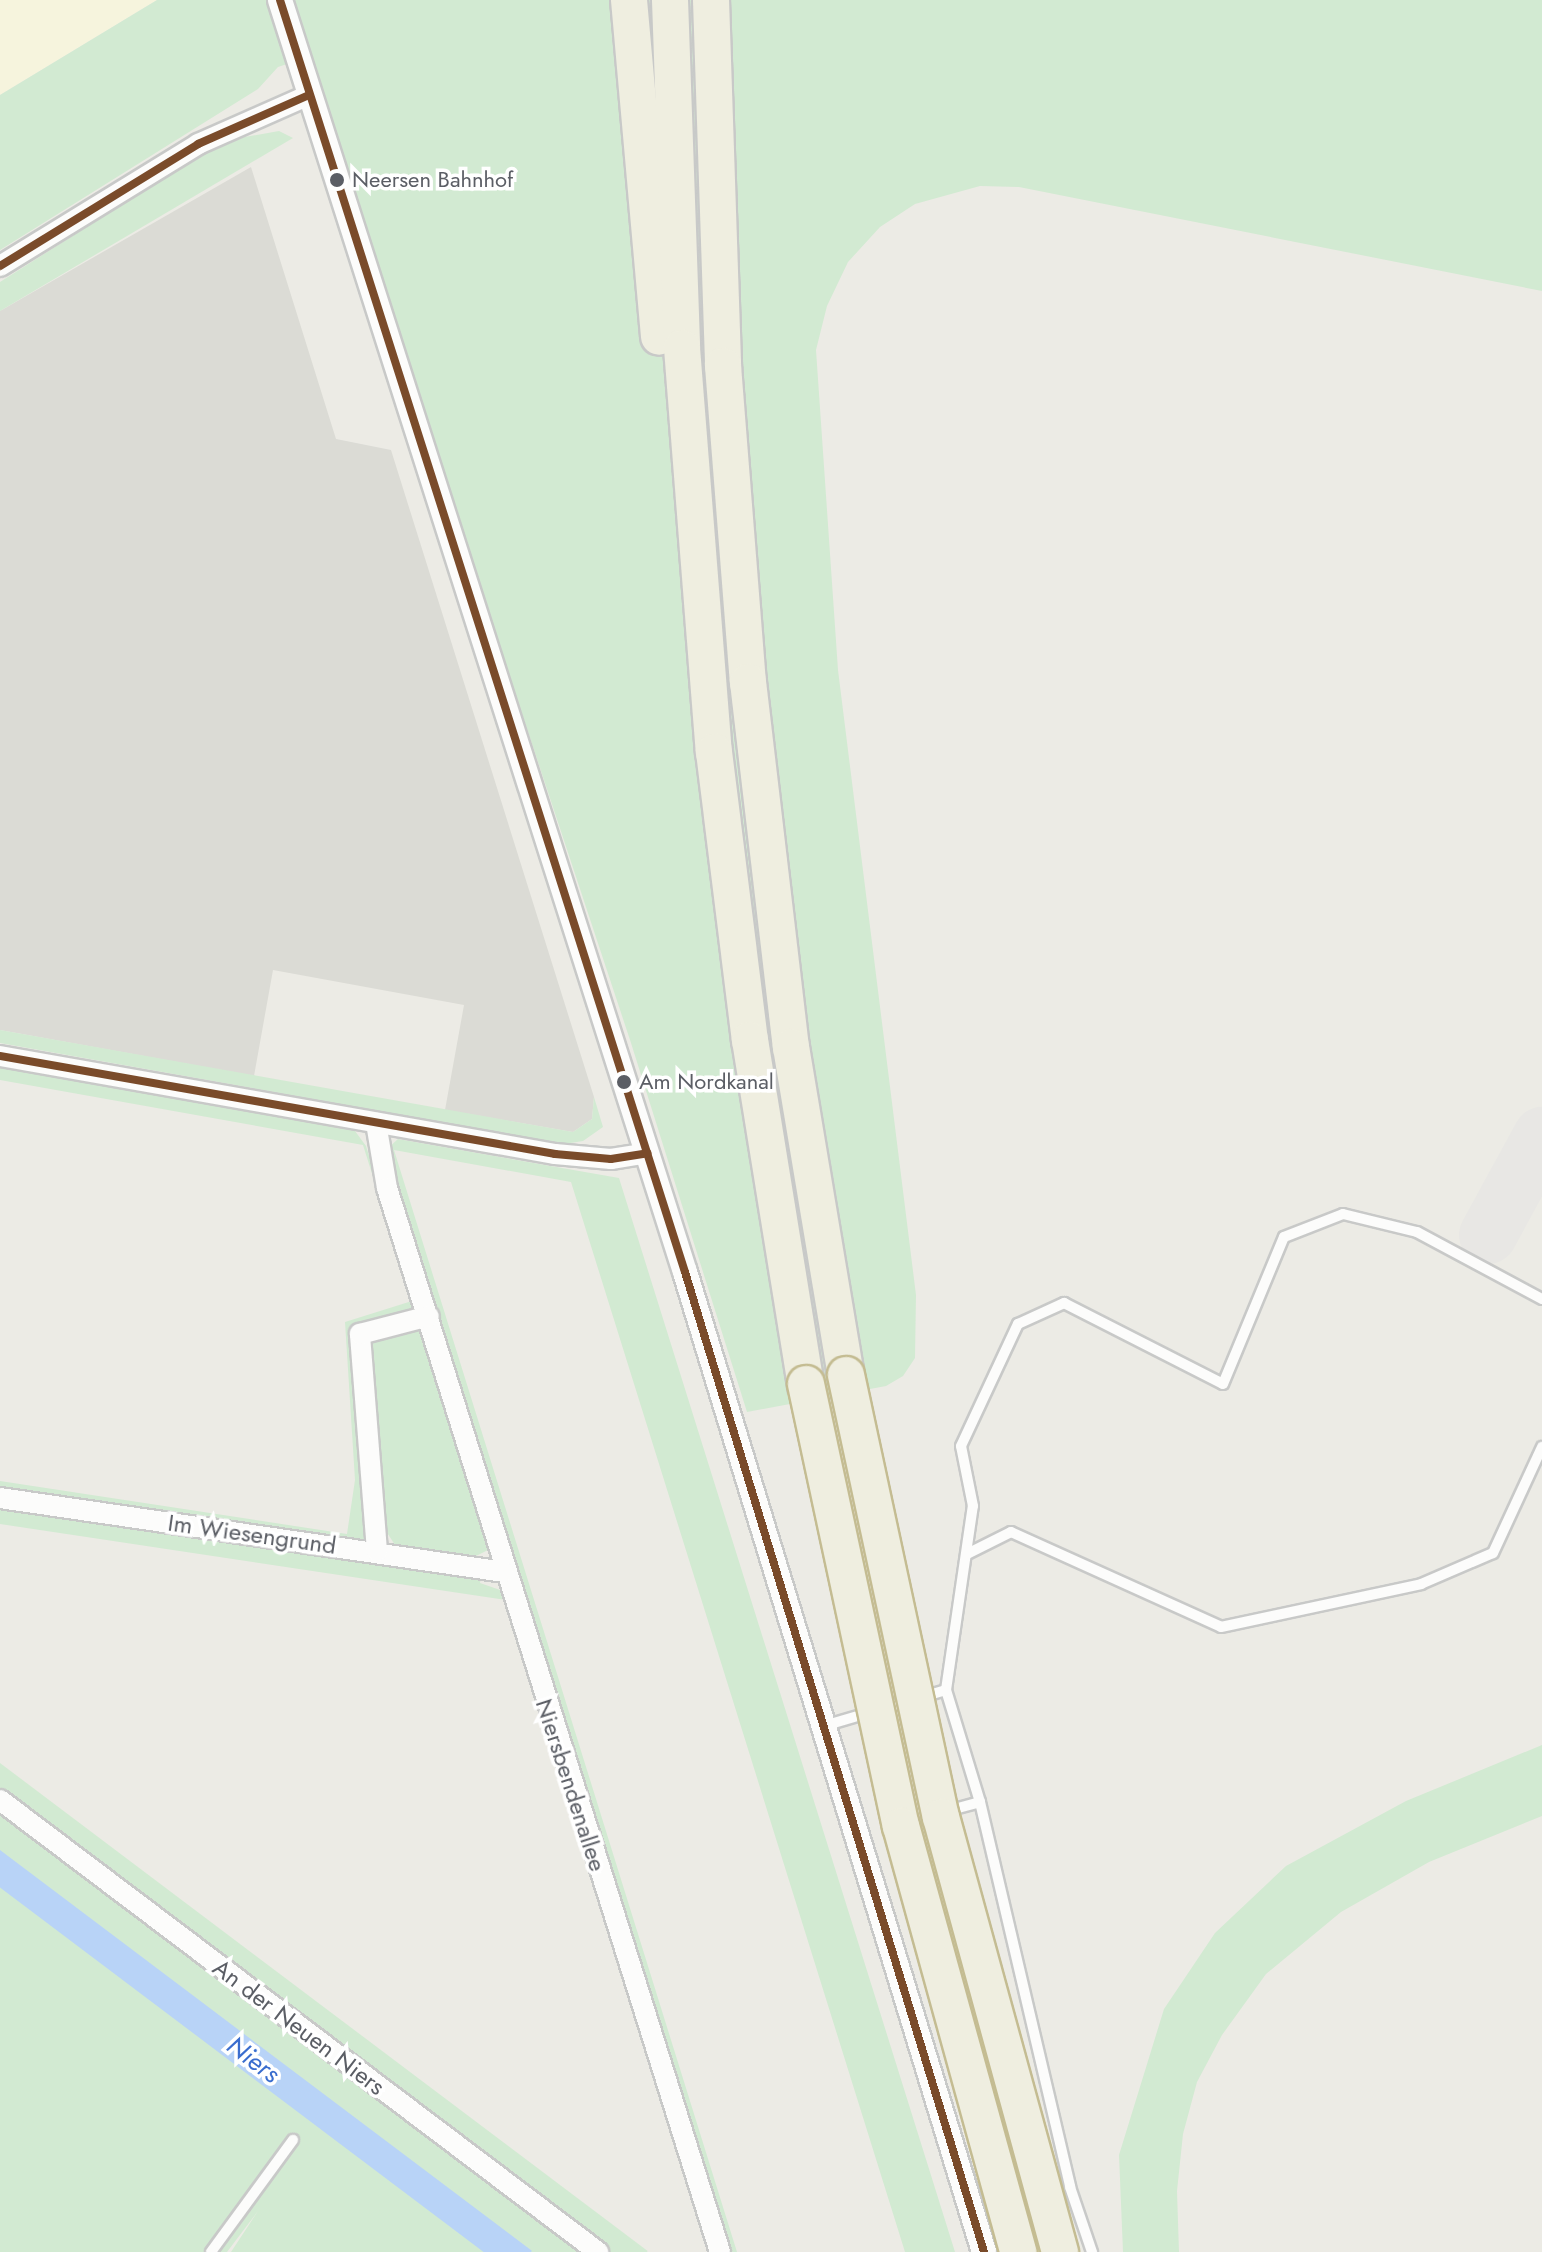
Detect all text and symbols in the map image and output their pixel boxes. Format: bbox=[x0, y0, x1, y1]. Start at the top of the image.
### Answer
place label: Neersen Bahnhof bbox=[352, 167, 513, 193]
marker: Neersen Bahnhof bbox=[329, 172, 345, 188]
place label: Am Nordkanal bbox=[639, 1069, 774, 1095]
marker: Am Nordkanal bbox=[616, 1074, 632, 1090]
street label: Im Wiesengrund bbox=[166, 1508, 338, 1560]
street label: Niersbendenallee bbox=[530, 1695, 612, 1875]
street label: An der Neuen Niers bbox=[207, 1953, 391, 2101]
water label: Niers bbox=[220, 2030, 286, 2090]

